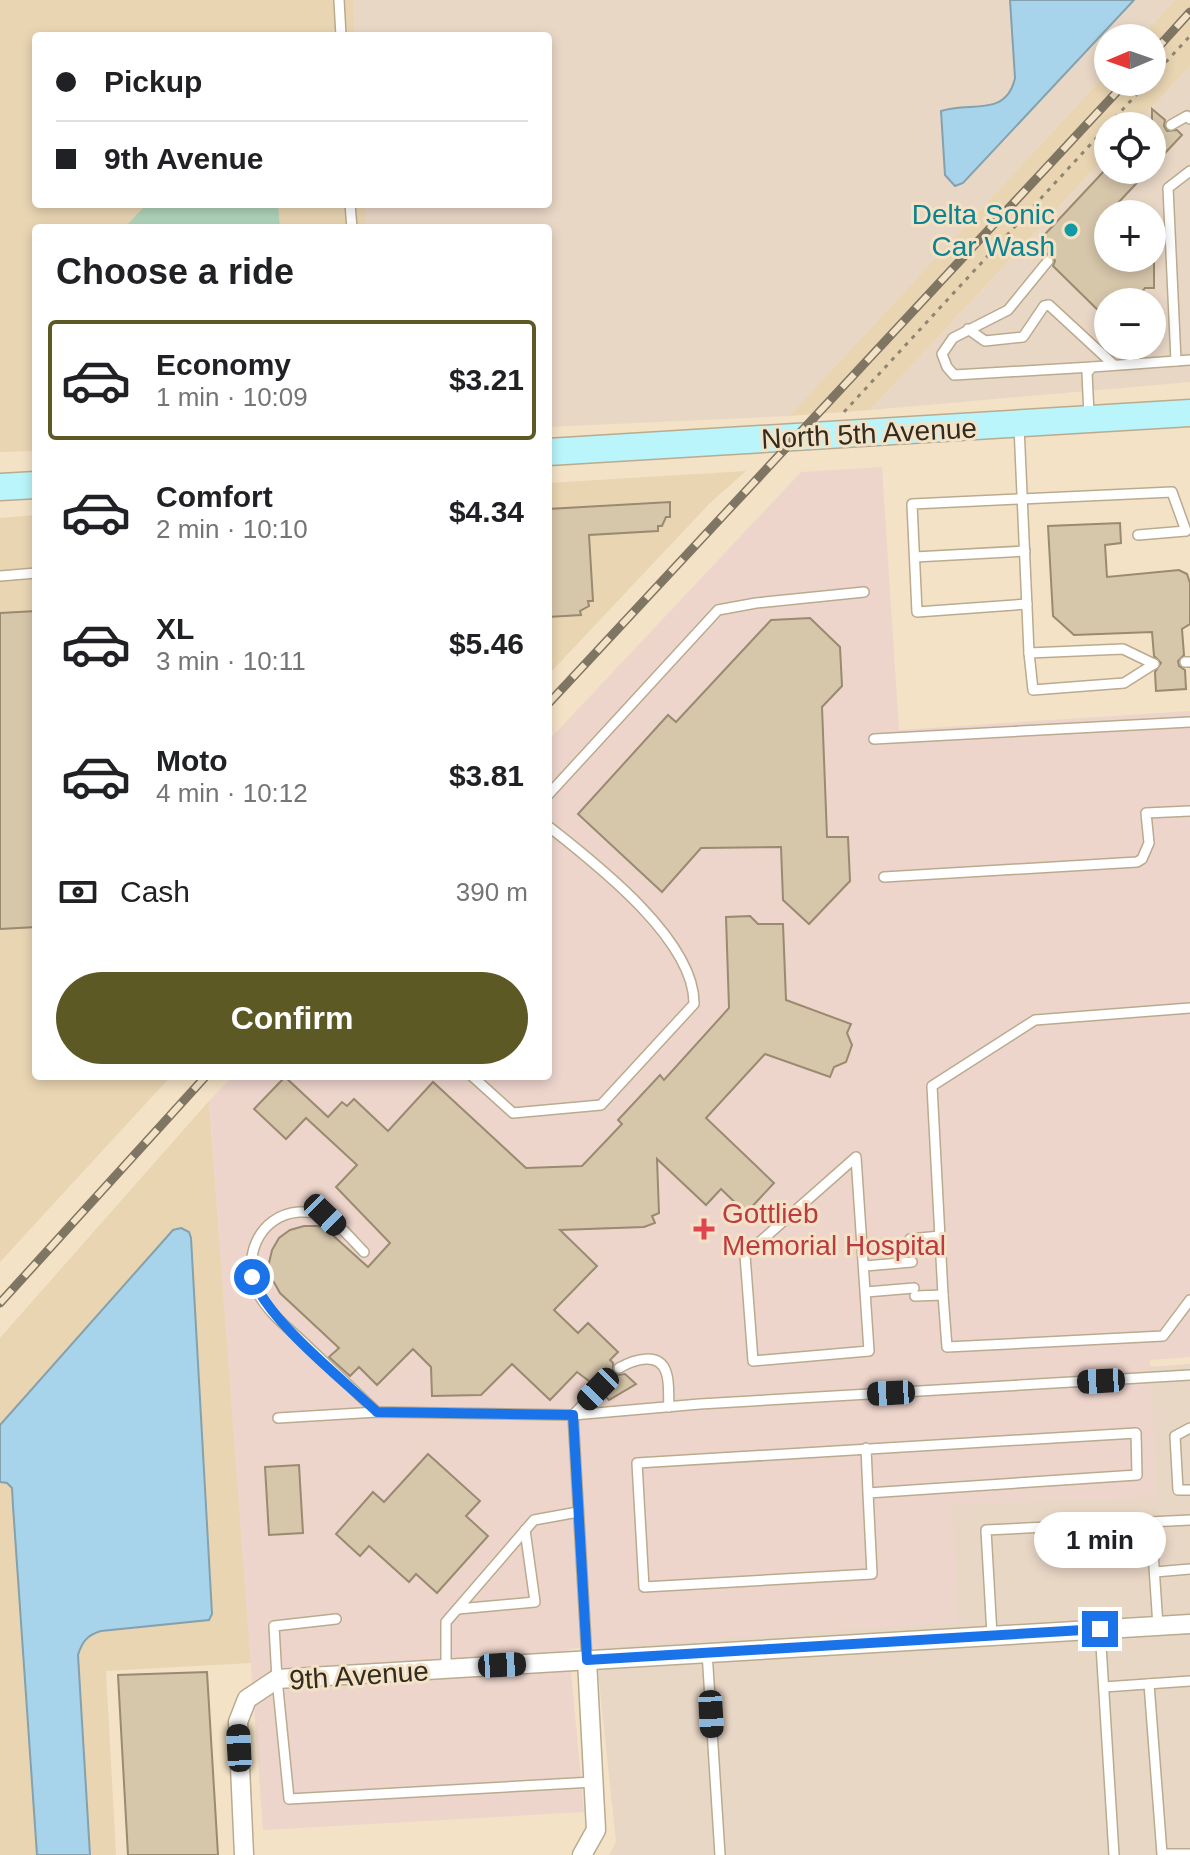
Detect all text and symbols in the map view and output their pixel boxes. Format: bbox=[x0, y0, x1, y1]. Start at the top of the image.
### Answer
north arrow bbox=[1094, 24, 1166, 96]
map controls bbox=[1094, 24, 1166, 360]
text: Pickup bbox=[104, 65, 202, 98]
button: locate bbox=[1094, 112, 1166, 184]
text: 9th Avenue bbox=[104, 142, 263, 175]
place label: Delta Sonic Car Wash bbox=[912, 199, 1055, 262]
button: + bbox=[1094, 200, 1166, 272]
marker: Delta Sonic Car Wash bbox=[1062, 221, 1080, 239]
text: Choose a ride bbox=[56, 251, 294, 292]
button: − bbox=[1094, 288, 1166, 360]
icon: car bbox=[60, 344, 132, 416]
text: Economy bbox=[156, 348, 291, 381]
text: $3.21 bbox=[449, 363, 524, 396]
text: 1 min · 10:09 bbox=[156, 382, 308, 412]
street label: North 5th Avenue bbox=[760, 412, 978, 455]
icon: car bbox=[60, 476, 132, 548]
text: Comfort bbox=[156, 480, 273, 513]
text: $4.34 bbox=[449, 495, 524, 528]
text: 2 min · 10:10 bbox=[156, 514, 308, 544]
icon: car bbox=[60, 608, 132, 680]
text: XL bbox=[156, 612, 194, 645]
text: $5.46 bbox=[449, 627, 524, 660]
text: 3 min · 10:11 bbox=[156, 646, 306, 676]
icon: car bbox=[60, 740, 132, 812]
text: Moto bbox=[156, 744, 228, 777]
text: $3.81 bbox=[449, 759, 524, 792]
text: 4 min · 10:12 bbox=[156, 778, 308, 808]
icon: cash bbox=[56, 870, 100, 914]
text: Cash bbox=[120, 875, 190, 908]
text: 390 m bbox=[456, 877, 528, 907]
button: Confirm bbox=[56, 972, 528, 1064]
car bbox=[299, 1190, 351, 1240]
place label: Gottlieb Memorial Hospital bbox=[722, 1198, 946, 1261]
marker: Gottlieb Memorial Hospital bbox=[693, 1218, 715, 1240]
route start bbox=[234, 1259, 270, 1295]
car bbox=[573, 1363, 623, 1415]
car bbox=[1076, 1368, 1126, 1394]
car bbox=[866, 1380, 916, 1406]
callout: 1 min bbox=[1034, 1513, 1166, 1569]
text: 1 min bbox=[1066, 1525, 1134, 1555]
route end bbox=[1082, 1611, 1118, 1647]
car bbox=[477, 1652, 527, 1678]
street label: 9th Avenue bbox=[288, 1655, 430, 1696]
car bbox=[698, 1689, 724, 1739]
car bbox=[226, 1723, 252, 1773]

